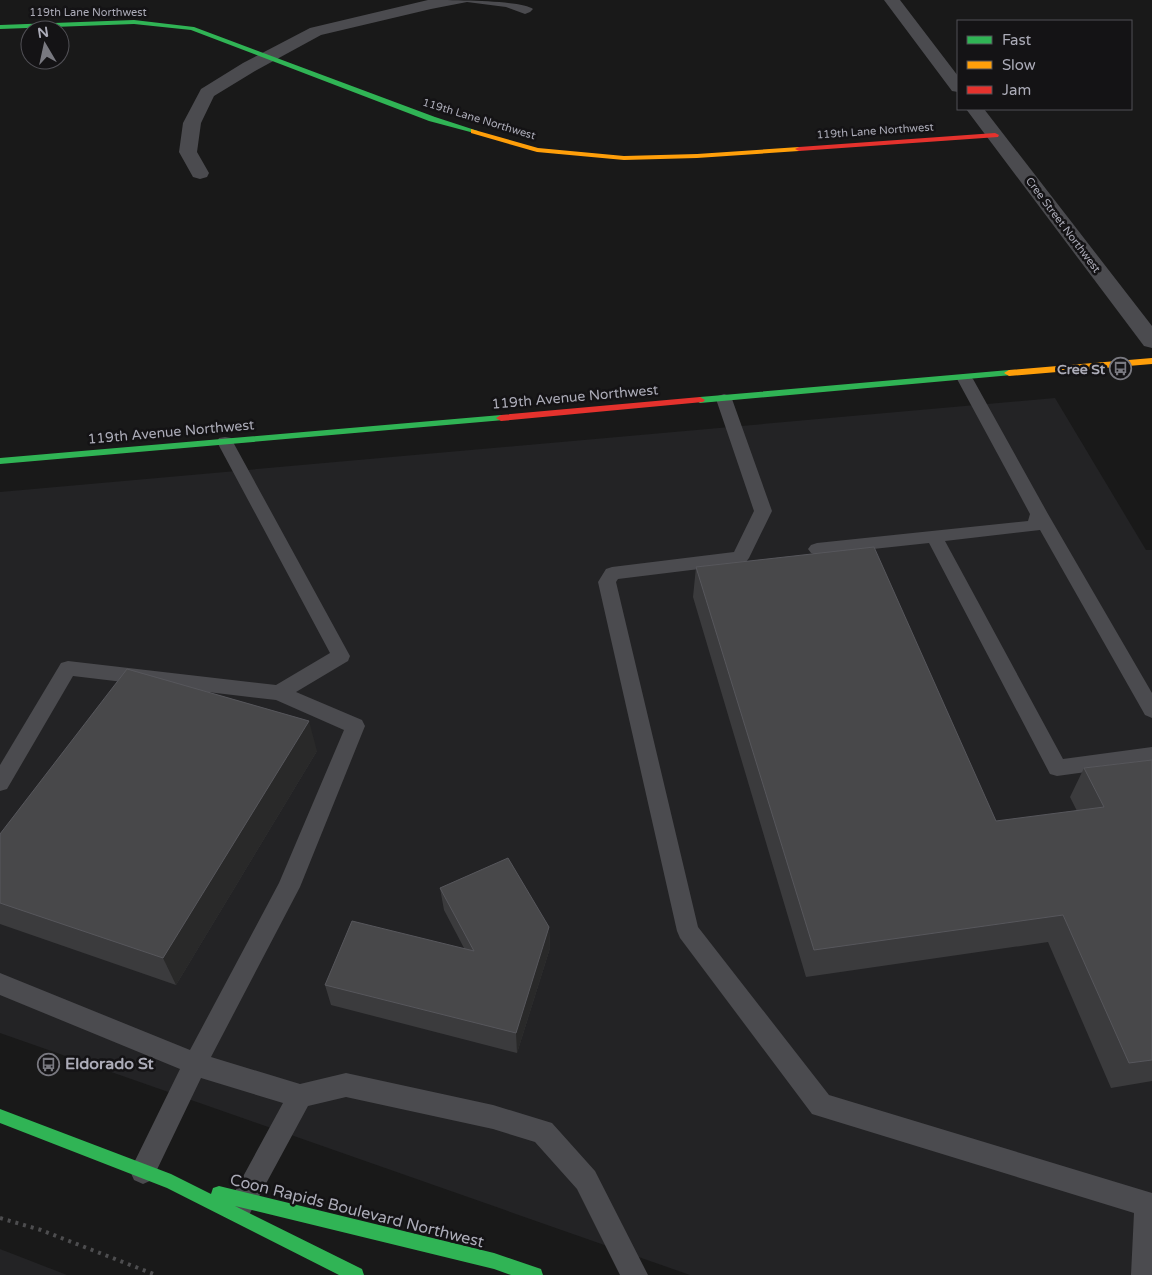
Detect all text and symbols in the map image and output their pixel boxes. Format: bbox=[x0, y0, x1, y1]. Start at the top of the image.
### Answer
street label: 119th Lane Northwest bbox=[29, 6, 147, 19]
north arrow bbox=[20, 20, 70, 70]
legend bbox=[957, 20, 1132, 110]
text: N bbox=[36, 23, 50, 42]
text: Fast bbox=[1002, 31, 1032, 49]
text: Slow bbox=[1002, 56, 1036, 74]
text: Jam bbox=[1002, 81, 1031, 99]
street label: 119th Lane Northwest bbox=[421, 96, 537, 142]
street label: 119th Lane Northwest bbox=[816, 120, 934, 142]
street label: Cree Street Northwest bbox=[1023, 175, 1103, 275]
bus stop icon: Cree St bbox=[1109, 357, 1133, 381]
place label: Cree St bbox=[1057, 361, 1106, 378]
street label: 119th Avenue Northwest bbox=[491, 381, 660, 413]
street label: 119th Avenue Northwest bbox=[87, 416, 256, 448]
bus stop icon: Eldorado St bbox=[37, 1052, 61, 1076]
place label: Eldorado St bbox=[65, 1054, 155, 1074]
street label: Coon Rapids Boulevard Northwest bbox=[228, 1170, 486, 1252]

